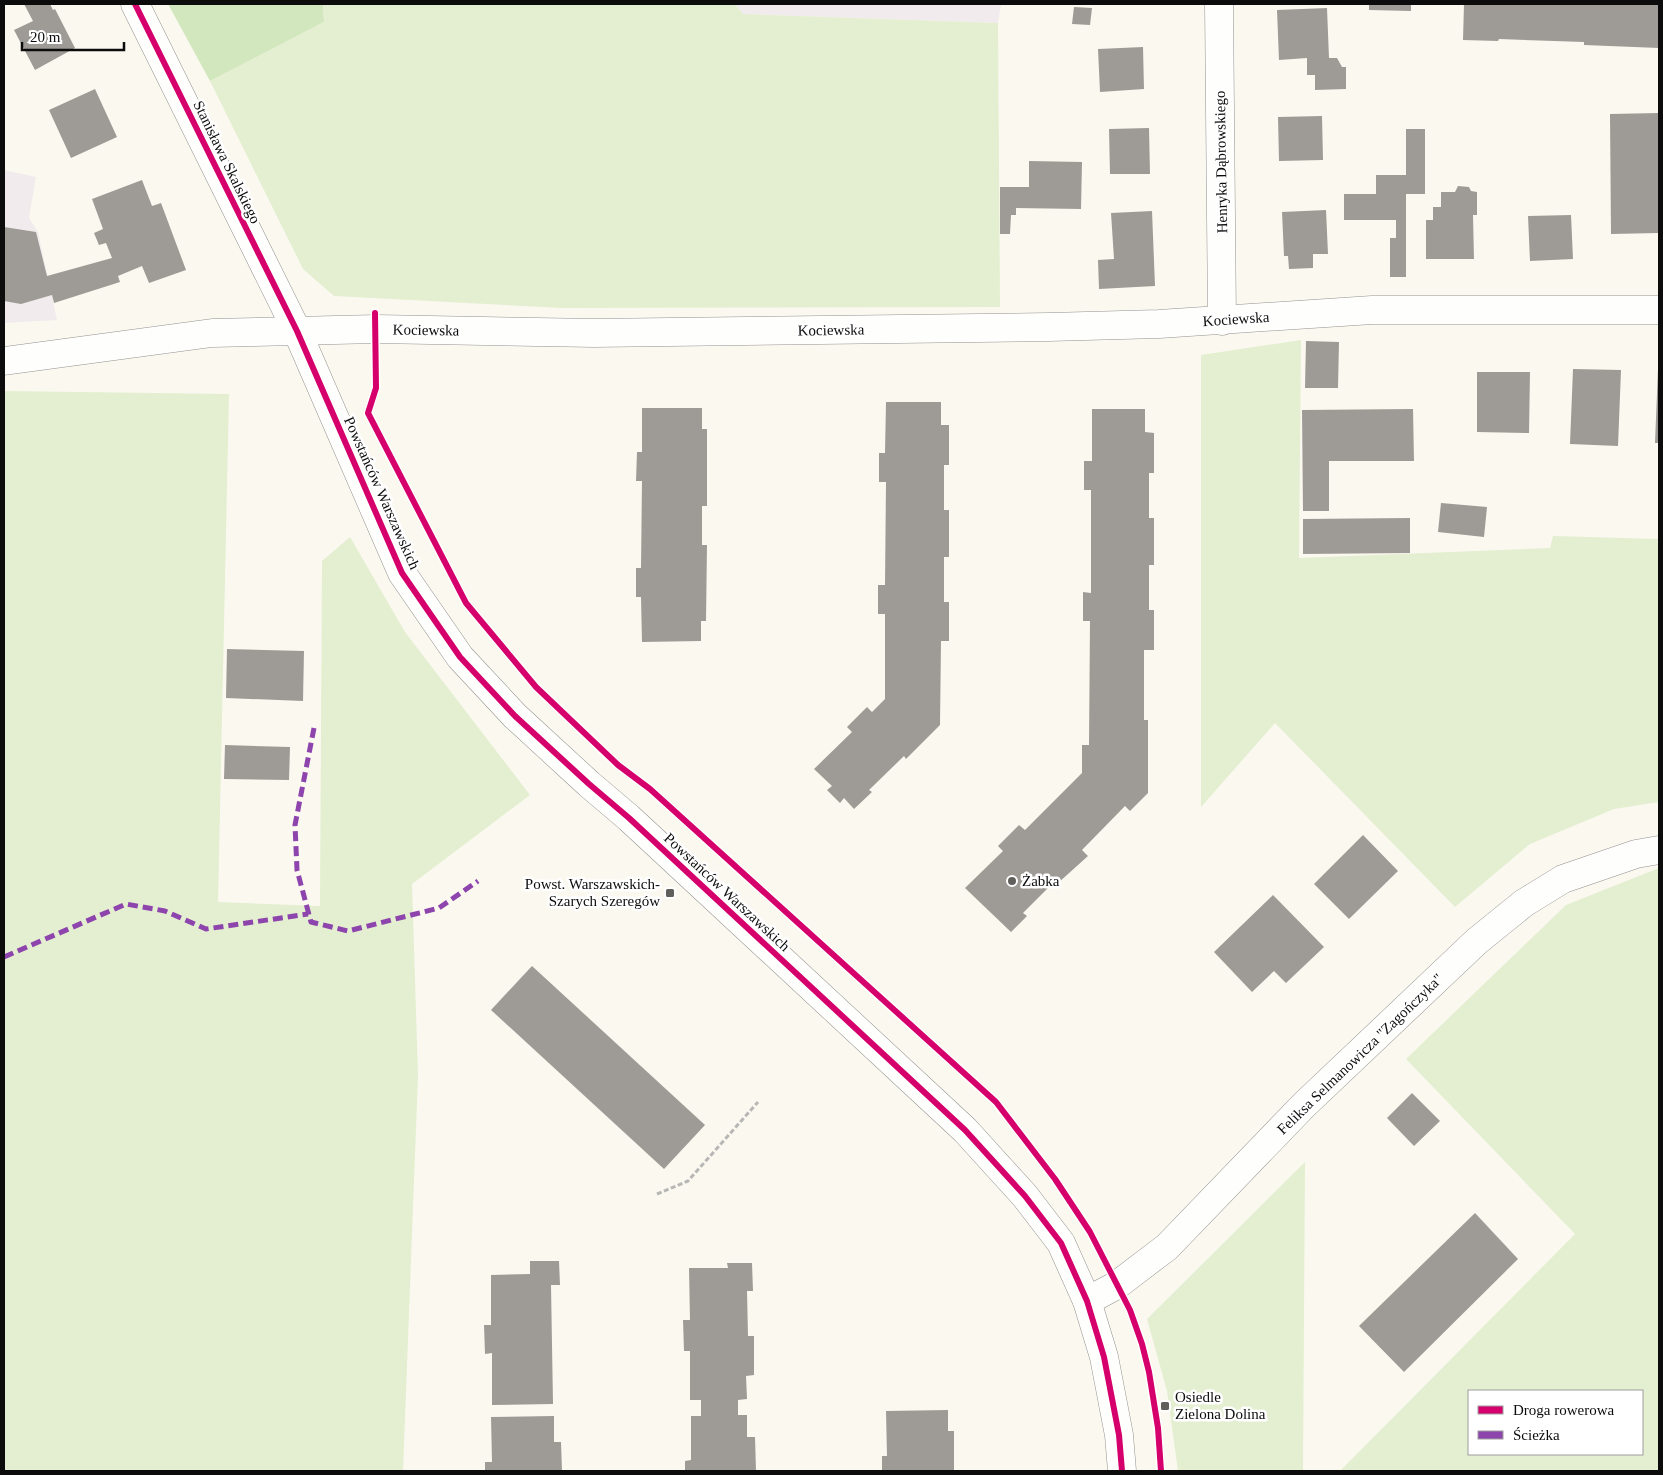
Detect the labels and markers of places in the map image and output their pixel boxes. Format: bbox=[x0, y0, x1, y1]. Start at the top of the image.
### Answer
place label: Żabka bbox=[1022, 873, 1060, 889]
marker: Żabka bbox=[1006, 875, 1018, 887]
place label: Powst. Warszawskich- Szarych Szeregów bbox=[525, 876, 660, 909]
marker: Powst. Warszawskich- Szarych Szeregów bbox=[664, 887, 676, 899]
place label: Osiedle Zielona Dolina bbox=[1175, 1389, 1266, 1422]
marker: Osiedle Zielona Dolina bbox=[1159, 1400, 1171, 1412]

